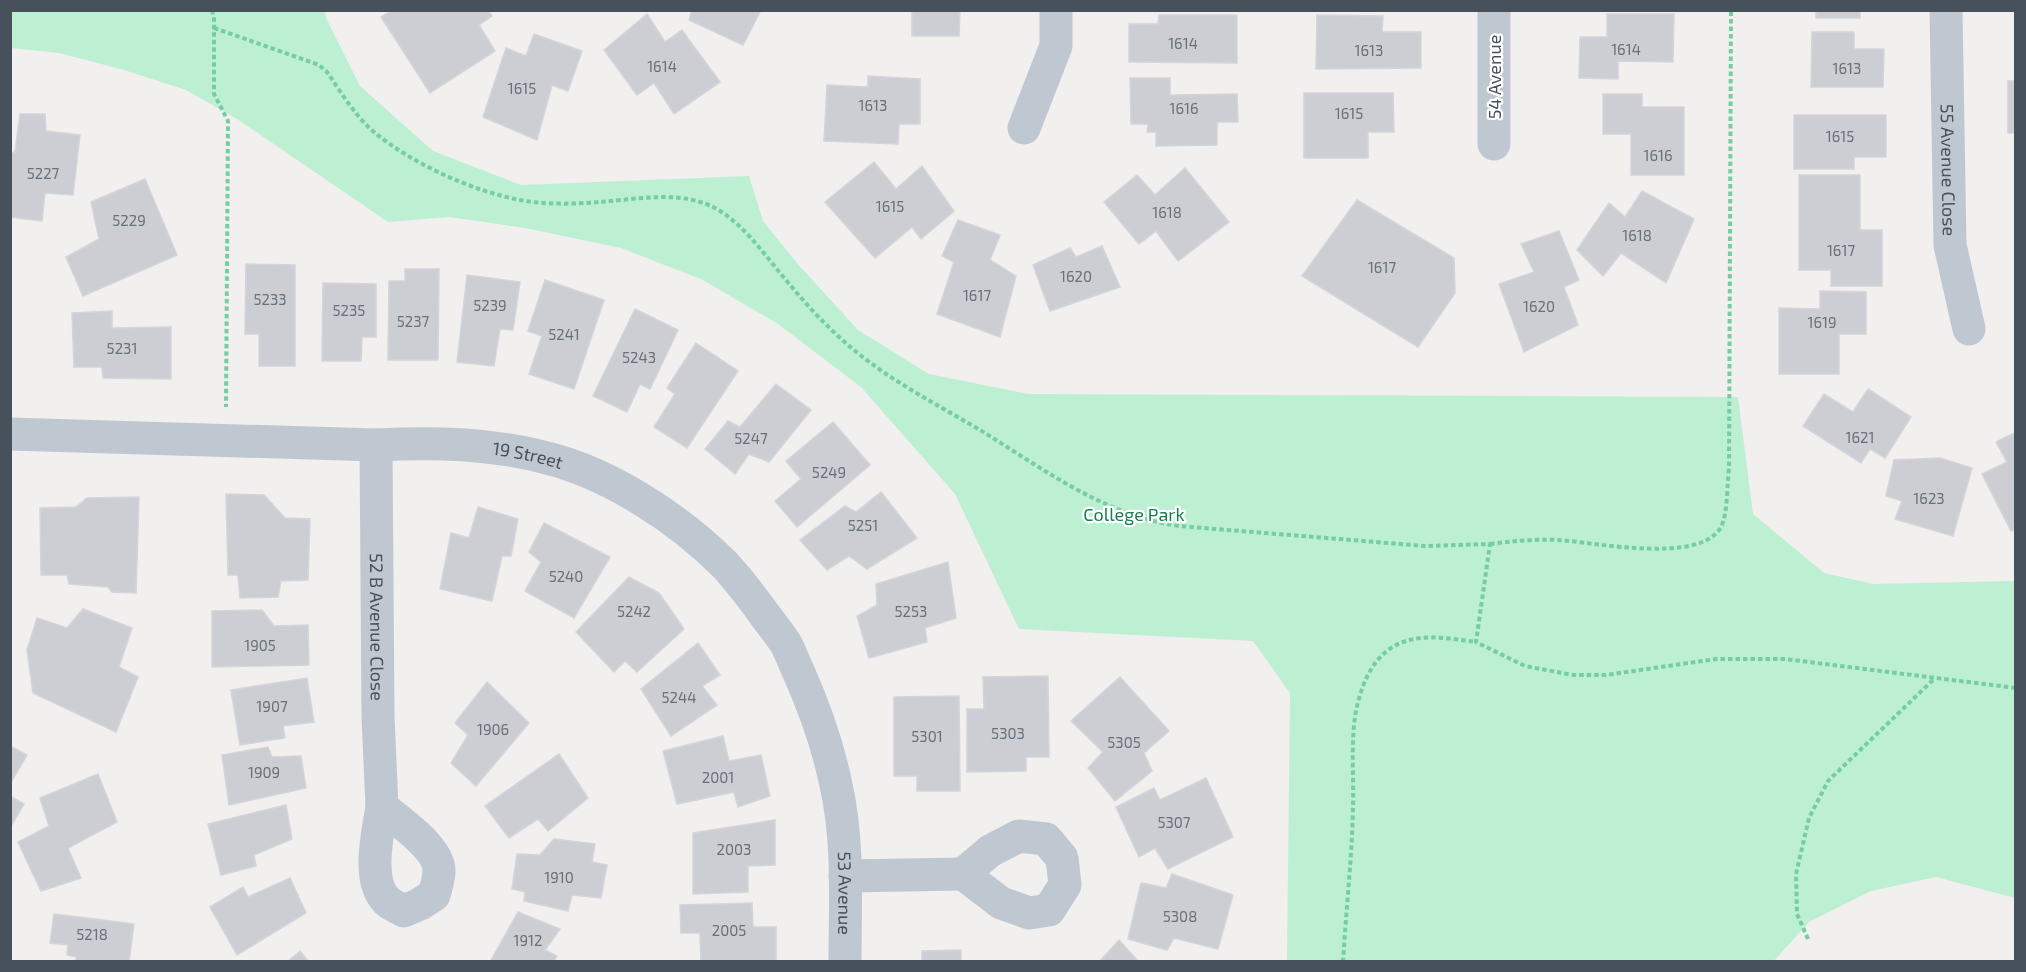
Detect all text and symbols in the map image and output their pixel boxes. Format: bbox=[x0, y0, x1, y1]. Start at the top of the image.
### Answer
house number: 1614 bbox=[1168, 34, 1198, 52]
street label: 54 Avenue bbox=[1483, 35, 1505, 119]
house number: 1614 bbox=[1611, 40, 1641, 58]
house number: 1613 bbox=[1355, 41, 1383, 59]
house number: 1614 bbox=[647, 57, 677, 75]
house number: 1613 bbox=[1833, 59, 1861, 77]
house number: 1615 bbox=[508, 79, 536, 97]
house number: 1613 bbox=[859, 96, 887, 114]
house number: 1616 bbox=[1169, 99, 1199, 117]
house number: 1615 bbox=[1335, 104, 1363, 122]
street label: 55 Avenue Close bbox=[1937, 104, 1961, 236]
house number: 1615 bbox=[1826, 127, 1854, 145]
house number: 1616 bbox=[1643, 146, 1673, 164]
house number: 5227 bbox=[27, 164, 60, 182]
house number: 1615 bbox=[876, 197, 904, 215]
house number: 1618 bbox=[1152, 203, 1182, 221]
house number: 5229 bbox=[112, 211, 146, 229]
house number: 1618 bbox=[1622, 226, 1652, 244]
house number: 1617 bbox=[1827, 241, 1855, 259]
house number: 1617 bbox=[1368, 258, 1396, 276]
house number: 1620 bbox=[1060, 267, 1092, 285]
house number: 1617 bbox=[963, 286, 991, 304]
house number: 5233 bbox=[253, 290, 287, 308]
house number: 5239 bbox=[473, 296, 507, 314]
house number: 1620 bbox=[1523, 297, 1555, 315]
house number: 5235 bbox=[333, 301, 365, 319]
house number: 5237 bbox=[397, 312, 430, 330]
house number: 1619 bbox=[1807, 313, 1837, 331]
house number: 5241 bbox=[548, 325, 580, 343]
house number: 5231 bbox=[107, 339, 137, 357]
house number: 5243 bbox=[622, 348, 656, 366]
house number: 1621 bbox=[1846, 428, 1874, 446]
house number: 5247 bbox=[734, 429, 768, 447]
street label: 19 Street bbox=[491, 437, 566, 473]
house number: 5249 bbox=[812, 463, 846, 481]
house number: 1623 bbox=[1913, 489, 1945, 507]
park label: College Park bbox=[1083, 503, 1185, 525]
house number: 5251 bbox=[848, 516, 878, 534]
street label: 52 B Avenue Close bbox=[366, 553, 389, 701]
house number: 5240 bbox=[549, 567, 583, 585]
house number: 5242 bbox=[617, 602, 651, 620]
house number: 5253 bbox=[895, 602, 927, 620]
house number: 1905 bbox=[244, 636, 276, 654]
house number: 5244 bbox=[662, 688, 696, 706]
house number: 1907 bbox=[256, 697, 288, 715]
house number: 1906 bbox=[477, 720, 509, 738]
house number: 5303 bbox=[991, 724, 1025, 742]
house number: 5301 bbox=[911, 727, 943, 745]
house number: 5305 bbox=[1107, 733, 1141, 751]
house number: 1909 bbox=[248, 763, 280, 781]
house number: 2001 bbox=[702, 768, 734, 786]
house number: 5307 bbox=[1157, 813, 1191, 831]
house number: 2003 bbox=[717, 840, 751, 858]
street label: 53 Avenue bbox=[834, 851, 857, 935]
house number: 1910 bbox=[544, 868, 574, 886]
house number: 5308 bbox=[1163, 907, 1197, 925]
house number: 2005 bbox=[712, 921, 746, 939]
house number: 5218 bbox=[76, 925, 108, 943]
house number: 1912 bbox=[514, 931, 542, 949]

